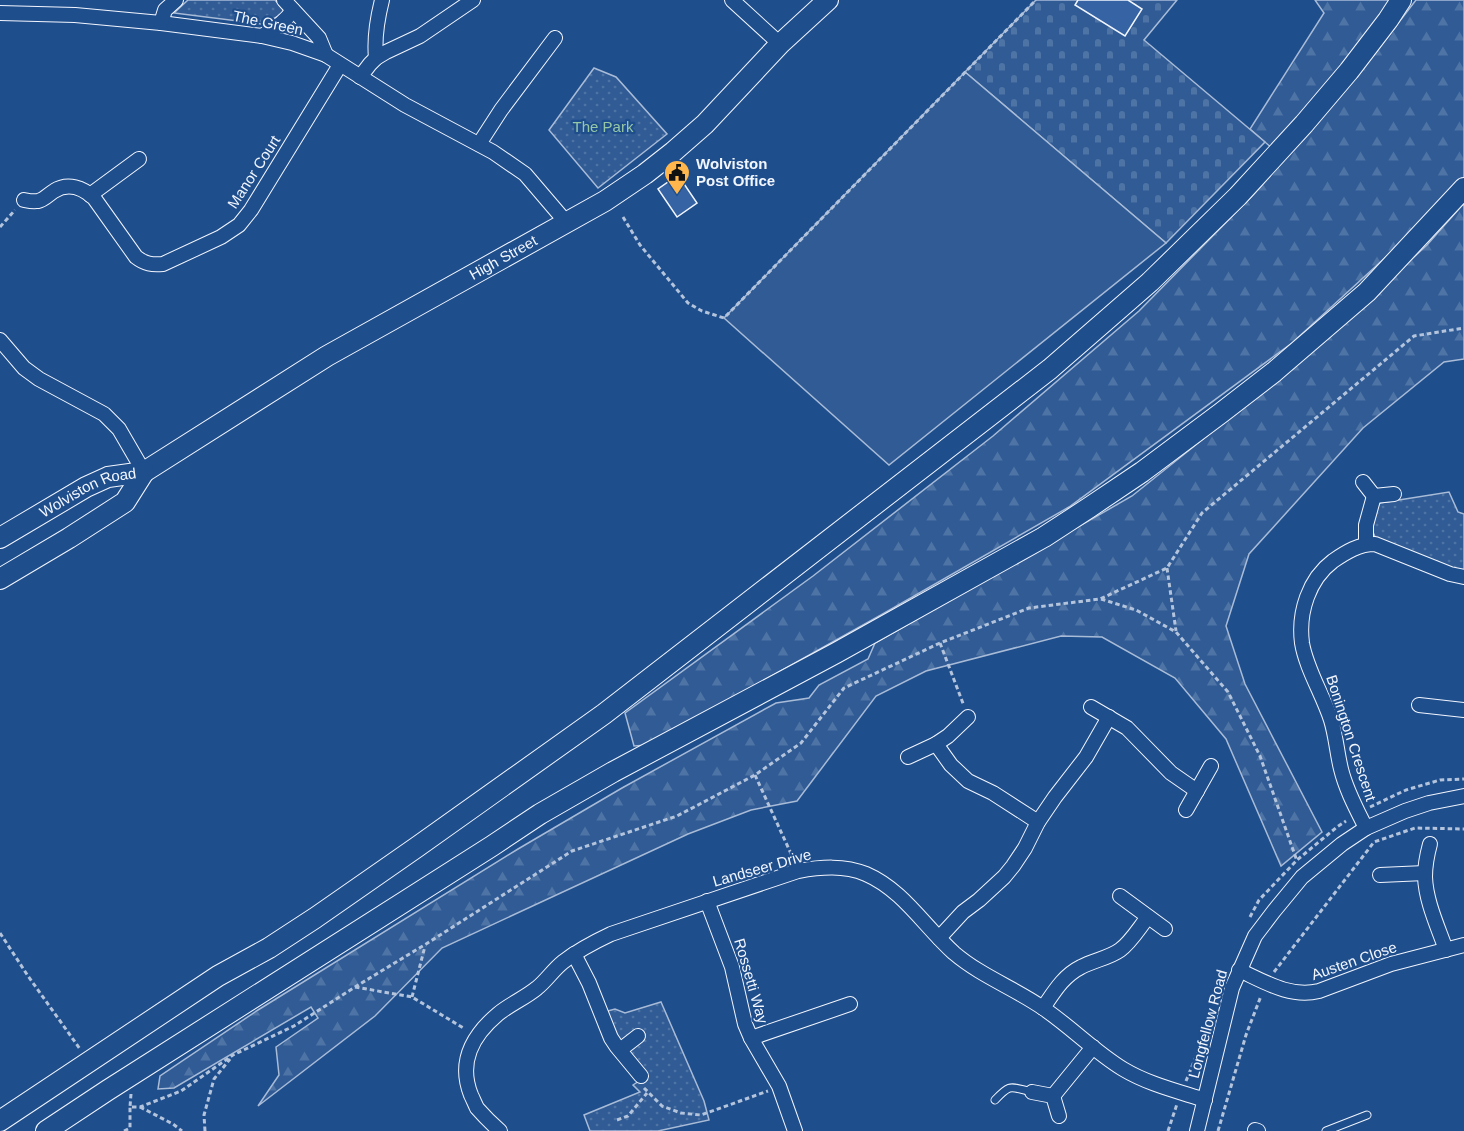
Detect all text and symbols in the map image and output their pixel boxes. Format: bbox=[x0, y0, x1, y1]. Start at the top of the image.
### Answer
street label: The Green bbox=[231, 7, 305, 38]
park label: The Park bbox=[573, 118, 634, 135]
street label: Manor Court bbox=[224, 131, 284, 211]
place label: Wolviston Post Office bbox=[696, 155, 775, 189]
public building icon: Wolviston Post Office bbox=[662, 158, 692, 196]
street label: High Street bbox=[466, 231, 541, 283]
street label: Wolviston Road bbox=[36, 464, 137, 521]
street label: Bonington Crescent bbox=[1323, 673, 1380, 804]
street label: Landseer Drive bbox=[711, 845, 813, 890]
street label: Rossetti Way bbox=[731, 936, 772, 1026]
street label: Austen Close bbox=[1309, 938, 1399, 983]
street label: Longfellow Road bbox=[1185, 968, 1230, 1080]

